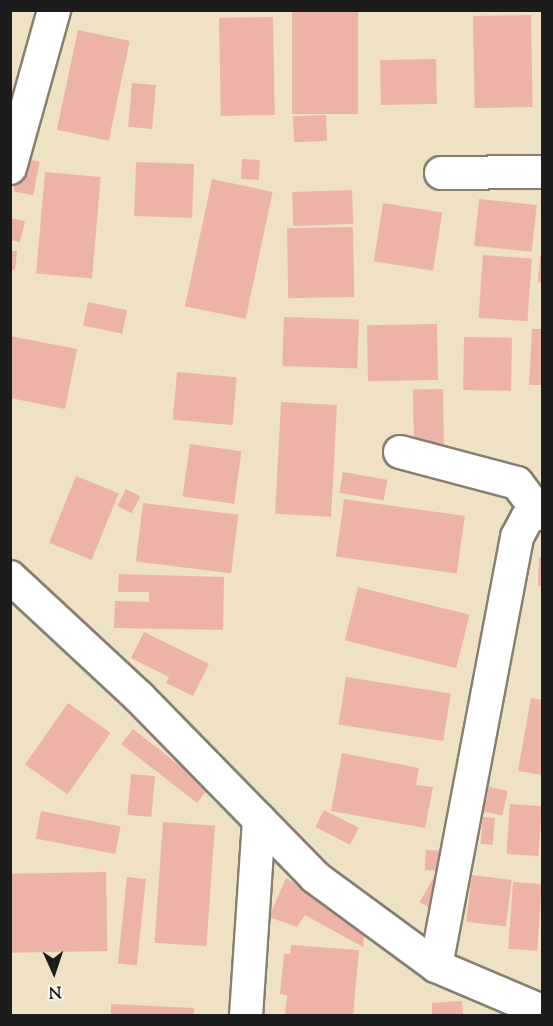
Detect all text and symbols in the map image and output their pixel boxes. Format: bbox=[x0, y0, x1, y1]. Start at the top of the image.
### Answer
north arrow bbox=[24, 942, 84, 1002]
text: N bbox=[48, 979, 62, 1002]

